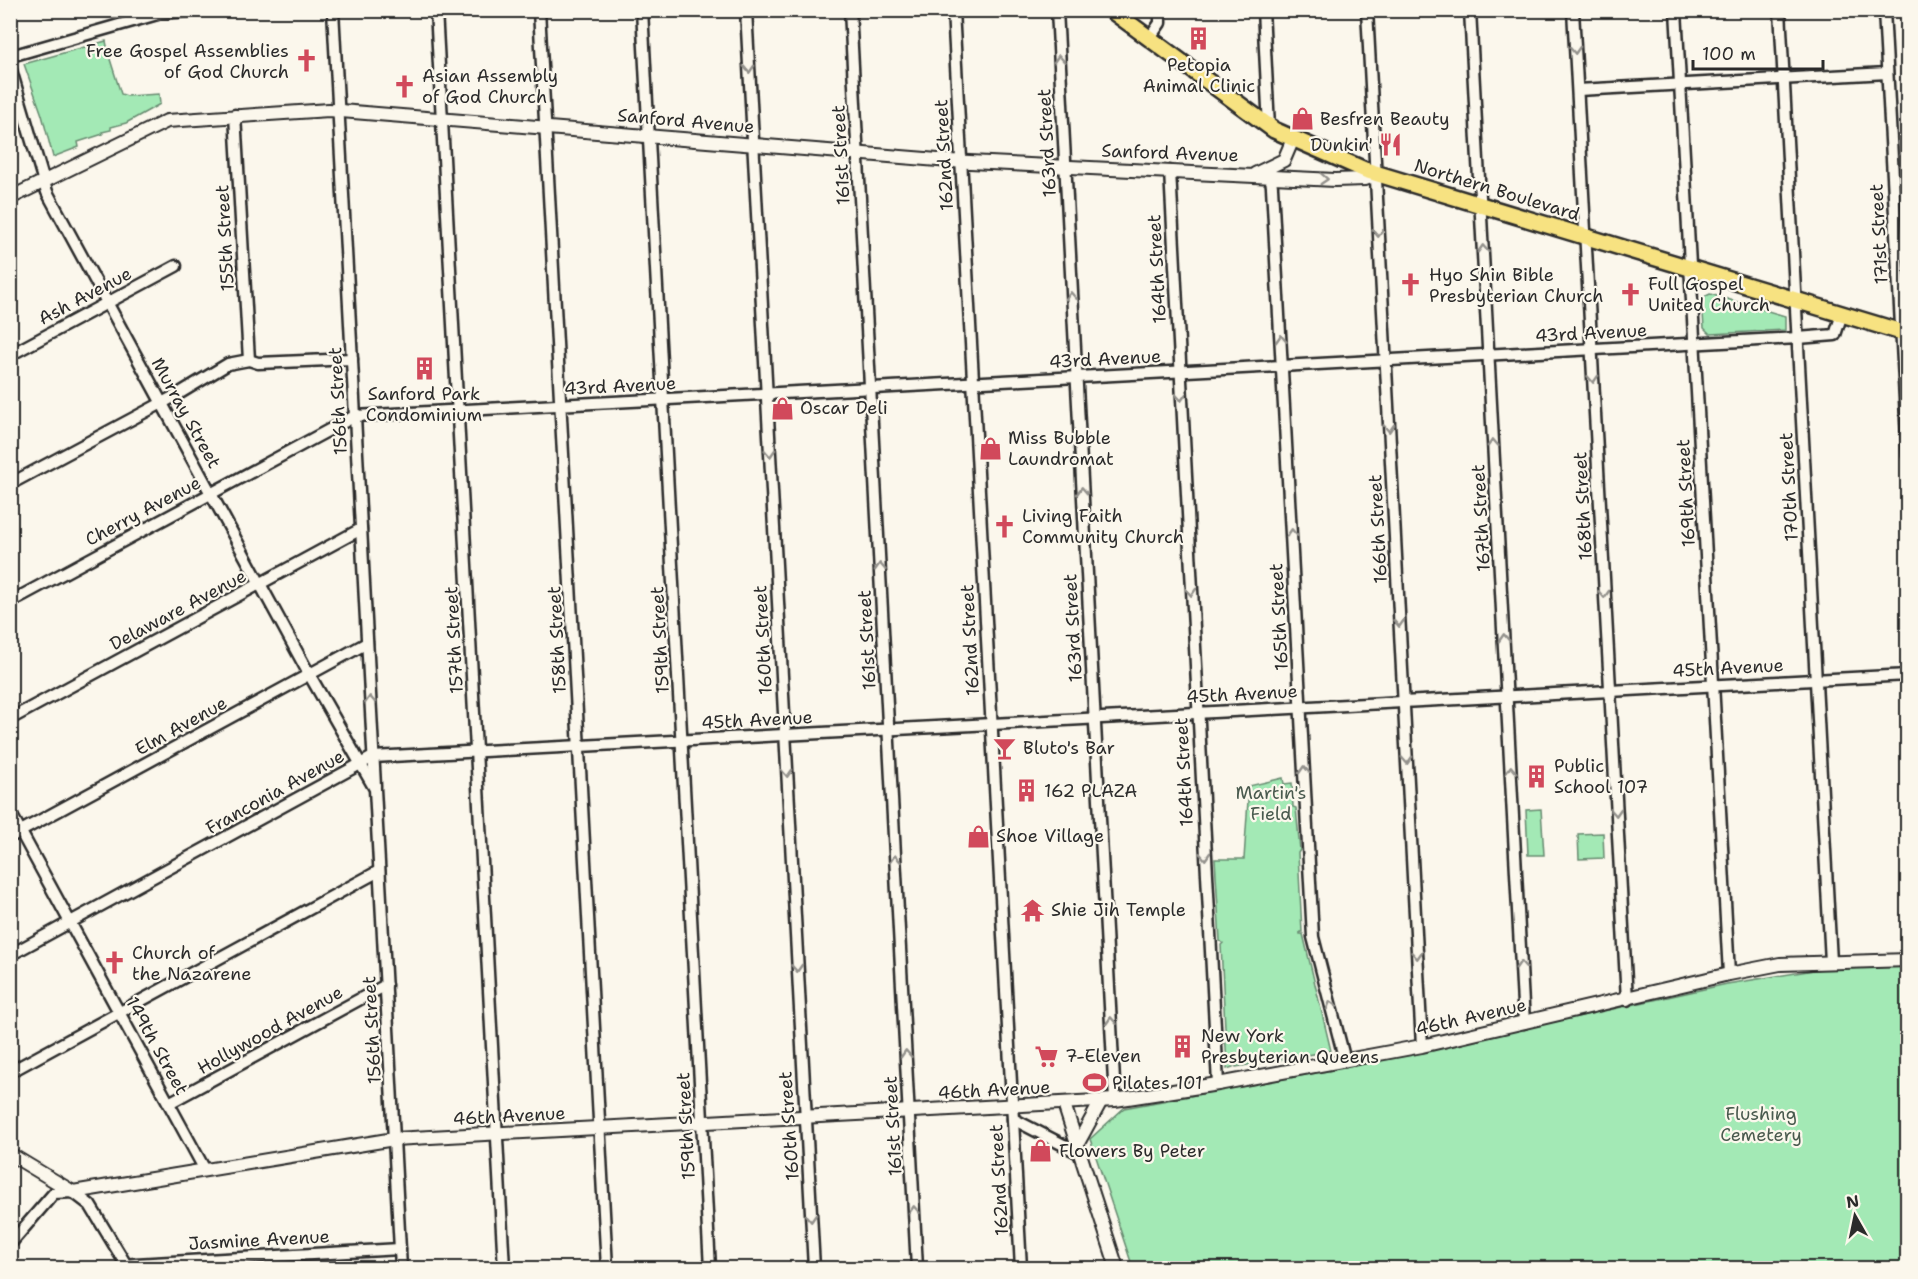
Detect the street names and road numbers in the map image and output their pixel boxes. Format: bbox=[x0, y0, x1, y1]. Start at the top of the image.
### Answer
street label: 163rd Street bbox=[1032, 88, 1062, 198]
street label: 162nd Street bbox=[929, 98, 959, 211]
street label: Sanford Avenue bbox=[617, 103, 755, 139]
street label: 161st Street bbox=[826, 104, 856, 206]
street label: Sanford Avenue bbox=[1101, 139, 1239, 167]
street label: Northern Boulevard bbox=[1411, 153, 1583, 227]
street label: 171st Street bbox=[1864, 183, 1894, 285]
street label: 155th Street bbox=[210, 184, 240, 292]
street label: 164th Street bbox=[1142, 214, 1172, 324]
street label: Ash Avenue bbox=[34, 261, 136, 331]
street label: 43rd Avenue bbox=[1534, 318, 1648, 348]
street label: 43rd Avenue bbox=[1048, 344, 1162, 374]
street label: 156th Street bbox=[323, 346, 353, 456]
street label: Murray Street bbox=[146, 353, 226, 473]
street label: 43rd Avenue bbox=[563, 371, 677, 401]
street label: 170th Street bbox=[1774, 432, 1804, 542]
street label: 169th Street bbox=[1671, 438, 1701, 548]
street label: 168th Street bbox=[1568, 451, 1598, 561]
street label: 167th Street bbox=[1466, 463, 1496, 572]
street label: Cherry Avenue bbox=[81, 470, 205, 552]
street label: 166th Street bbox=[1363, 474, 1393, 584]
street label: 165th Street bbox=[1264, 562, 1294, 671]
street label: Delaware Avenue bbox=[106, 564, 250, 656]
street label: 163rd Street bbox=[1058, 573, 1088, 683]
street label: 162nd Street bbox=[955, 583, 985, 696]
street label: 158th Street bbox=[542, 585, 572, 695]
street label: 160th Street bbox=[748, 585, 778, 695]
street label: 157th Street bbox=[439, 586, 469, 694]
street label: 159th Street bbox=[645, 586, 675, 694]
street label: 161st Street bbox=[852, 589, 882, 691]
street label: 45th Avenue bbox=[1672, 653, 1784, 683]
street label: 45th Avenue bbox=[1186, 679, 1298, 709]
street label: Elm Avenue bbox=[131, 691, 231, 761]
street label: 45th Avenue bbox=[701, 705, 813, 735]
street label: 164th Street bbox=[1169, 717, 1199, 827]
street label: Franconia Avenue bbox=[202, 744, 348, 840]
street label: 156th Street bbox=[357, 975, 387, 1085]
street label: Hollywood Avenue bbox=[193, 980, 347, 1080]
street label: 149th Street bbox=[120, 993, 194, 1099]
street label: 46th Avenue bbox=[1413, 993, 1529, 1041]
street label: 160th Street bbox=[773, 1070, 805, 1181]
street label: 159th Street bbox=[671, 1072, 701, 1180]
street label: 161st Street bbox=[878, 1075, 908, 1177]
street label: 46th Avenue bbox=[937, 1075, 1051, 1105]
street label: 46th Avenue bbox=[452, 1101, 566, 1131]
street label: 162nd Street bbox=[984, 1123, 1014, 1236]
street label: Jasmine Avenue bbox=[188, 1224, 330, 1256]

